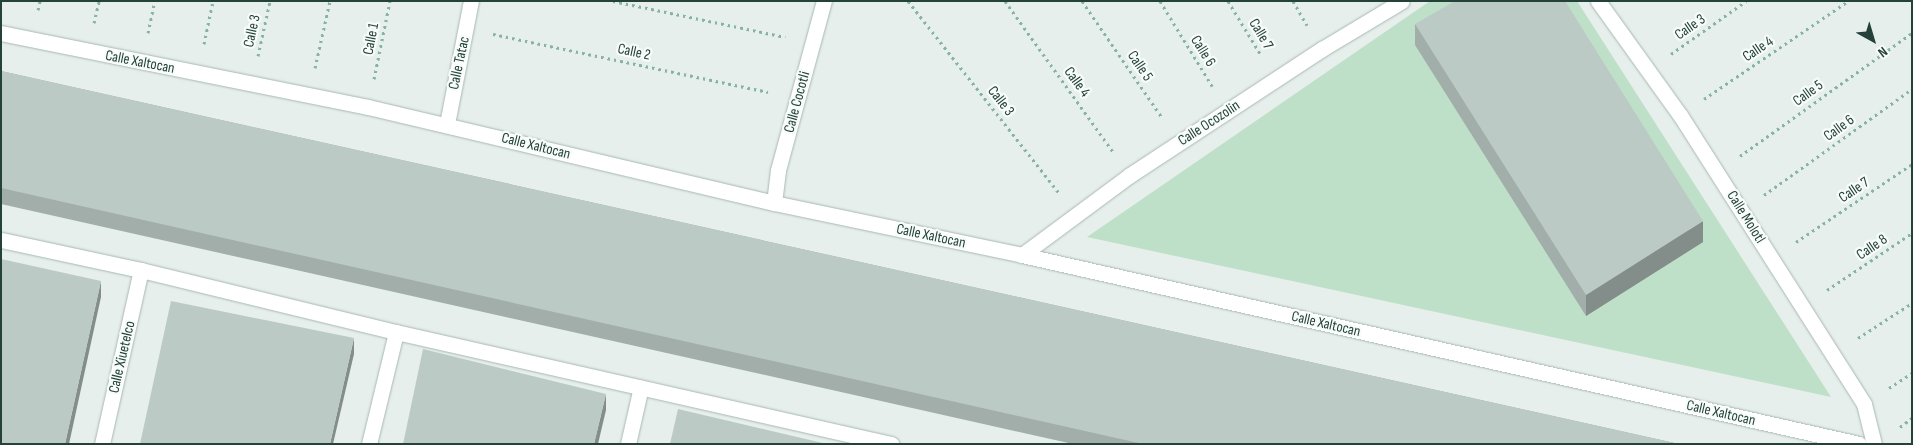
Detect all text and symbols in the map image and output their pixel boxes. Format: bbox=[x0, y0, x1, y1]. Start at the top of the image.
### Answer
street label: Calle 3 bbox=[1671, 10, 1709, 44]
street label: Calle 3 bbox=[240, 13, 264, 49]
street label: Calle 7 bbox=[1245, 15, 1277, 53]
north arrow bbox=[1848, 15, 1898, 65]
street label: Calle 1 bbox=[359, 22, 383, 56]
street label: Calle 6 bbox=[1187, 32, 1219, 70]
street label: Calle 4 bbox=[1739, 32, 1777, 66]
street label: Calle Tatac bbox=[445, 35, 473, 91]
street label: Calle 2 bbox=[616, 40, 652, 64]
text: N bbox=[1875, 43, 1891, 61]
street label: Calle Xaltocan bbox=[104, 46, 176, 78]
street label: Calle 5 bbox=[1123, 47, 1157, 85]
street label: Calle 4 bbox=[1060, 63, 1094, 101]
street label: Calle Cocotli bbox=[780, 69, 814, 135]
street label: Calle 5 bbox=[1789, 76, 1827, 110]
street label: Calle 3 bbox=[984, 82, 1018, 120]
street label: Calle Ocozolin bbox=[1175, 96, 1243, 150]
street label: Calle 6 bbox=[1820, 111, 1858, 145]
street label: Calle Xaltocan bbox=[500, 129, 572, 163]
street label: Calle 7 bbox=[1835, 173, 1873, 207]
street label: Calle Molotl bbox=[1723, 188, 1769, 246]
street label: Calle Xaltocan bbox=[895, 220, 967, 252]
street label: Calle 8 bbox=[1853, 230, 1891, 264]
street label: Calle Xaltocan bbox=[1290, 307, 1362, 341]
street label: Calle Xiuetelco bbox=[105, 319, 139, 395]
street label: Calle Xaltocan bbox=[1685, 396, 1757, 430]

